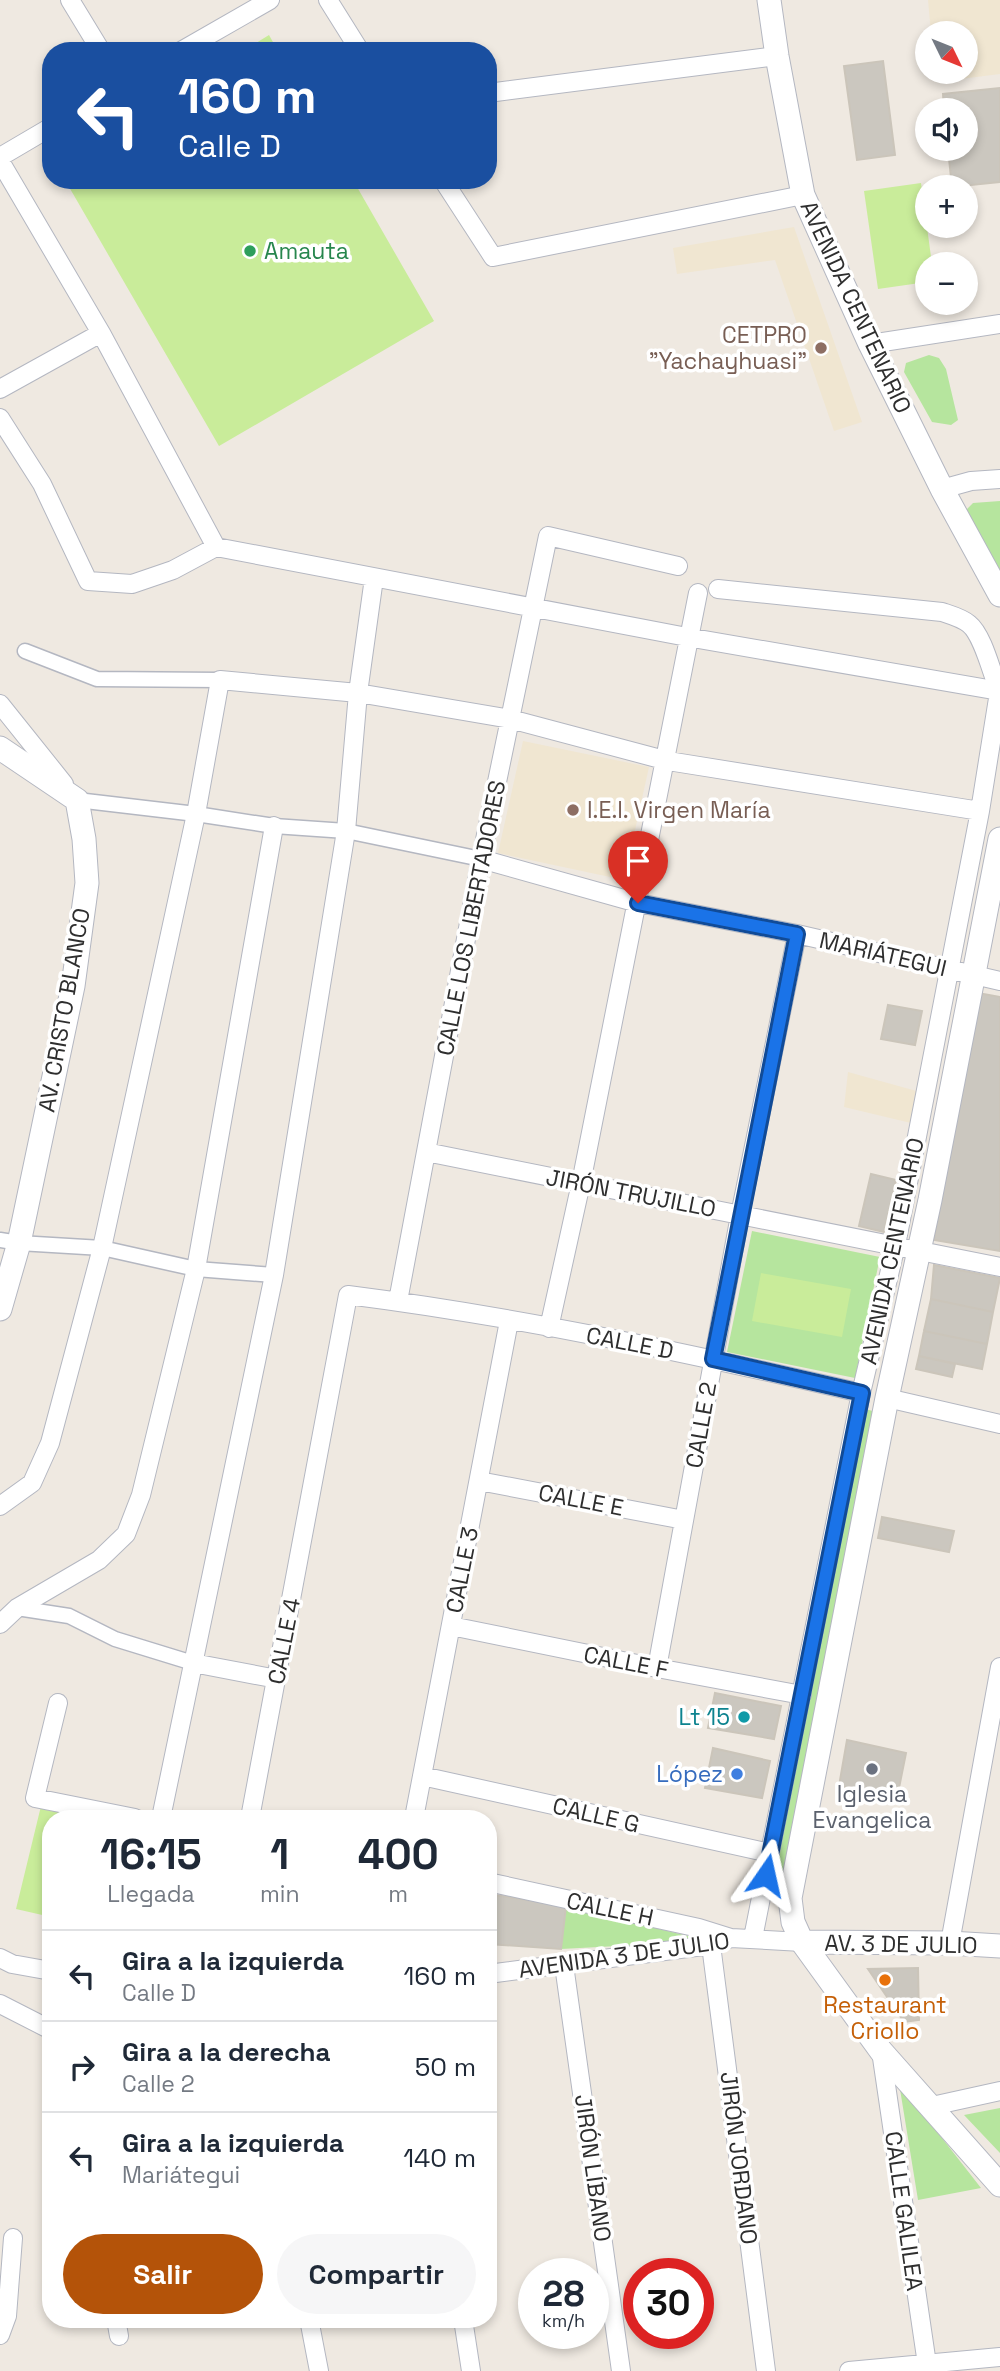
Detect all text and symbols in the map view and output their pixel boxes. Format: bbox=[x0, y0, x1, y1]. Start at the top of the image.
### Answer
north arrow bbox=[915, 21, 978, 84]
map controls bbox=[915, 21, 978, 315]
text: 160 m bbox=[178, 65, 316, 127]
icon: left bbox=[63, 70, 154, 161]
button: sound bbox=[915, 98, 978, 161]
text: Calle D bbox=[178, 126, 281, 166]
button: + bbox=[915, 175, 978, 238]
street label: AVENIDA CENTENARIO bbox=[794, 196, 918, 418]
place label: Amauta bbox=[264, 236, 349, 266]
marker: Amauta bbox=[242, 243, 258, 259]
button: − bbox=[915, 252, 978, 315]
place label: CETPRO "Yachayhuasi" bbox=[649, 320, 807, 376]
marker: CETPRO "Yachayhuasi" bbox=[813, 340, 829, 356]
street label: CALLE LOS LIBERTADORES bbox=[430, 778, 512, 1058]
place label: I.E.I. Virgen María bbox=[587, 795, 771, 825]
marker: I.E.I. Virgen María bbox=[565, 802, 581, 818]
pin bbox=[608, 831, 668, 903]
icon: arrive bbox=[619, 842, 657, 880]
street label: AV. CRISTO BLANCO bbox=[31, 906, 97, 1114]
street label: MARIÁTEGUI bbox=[816, 925, 950, 983]
street label: AVENIDA CENTENARIO bbox=[853, 1135, 931, 1367]
street label: JIRÓN TRUJILLO bbox=[543, 1162, 719, 1224]
street label: CALLE D bbox=[584, 1320, 676, 1366]
street label: CALLE 2 bbox=[679, 1380, 723, 1470]
street label: CALLE E bbox=[536, 1477, 626, 1523]
street label: CALLE 3 bbox=[439, 1524, 485, 1616]
street label: CALLE 4 bbox=[261, 1595, 307, 1687]
street label: CALLE F bbox=[581, 1639, 671, 1685]
place label: Lt 15 bbox=[679, 1702, 730, 1732]
marker: Lt 15 bbox=[736, 1709, 752, 1725]
place label: López bbox=[656, 1759, 723, 1789]
marker: Iglesia Evangelica bbox=[864, 1761, 880, 1777]
marker: López bbox=[729, 1766, 745, 1782]
place label: Iglesia Evangelica bbox=[813, 1779, 931, 1835]
street label: CALLE G bbox=[550, 1790, 642, 1840]
text: 16:15 bbox=[100, 1828, 202, 1881]
text: 1 bbox=[270, 1828, 289, 1881]
text: 400 bbox=[358, 1828, 439, 1881]
position arrow bbox=[729, 1838, 803, 1912]
text: Llegada bbox=[107, 1879, 195, 1909]
text: min bbox=[260, 1879, 300, 1909]
text: m bbox=[388, 1879, 408, 1909]
street label: CALLE H bbox=[564, 1885, 656, 1933]
street label: AVENIDA 3 DE JULIO bbox=[516, 1925, 732, 1985]
street label: AV. 3 DE JULIO bbox=[824, 1928, 978, 1960]
text: Gira a la izquierda bbox=[122, 1944, 344, 1978]
icon: left bbox=[63, 1957, 101, 1995]
text: 160 m bbox=[404, 1959, 476, 1993]
marker: Restaurant Criollo bbox=[877, 1972, 893, 1988]
text: Calle D bbox=[122, 1978, 196, 2008]
place label: Restaurant Criollo bbox=[823, 1990, 947, 2046]
text: Gira a la derecha bbox=[122, 2035, 331, 2069]
icon: right bbox=[63, 2048, 101, 2086]
text: 50 m bbox=[415, 2050, 476, 2084]
text: Calle 2 bbox=[122, 2069, 195, 2099]
street label: JIRÓN JORDANO bbox=[714, 2070, 764, 2246]
street label: JIRÓN LÍBANO bbox=[568, 2092, 618, 2244]
text: Gira a la izquierda bbox=[122, 2126, 344, 2160]
street label: CALLE GALILEA bbox=[878, 2129, 930, 2293]
icon: left bbox=[63, 2139, 101, 2177]
text: 140 m bbox=[403, 2141, 476, 2175]
text: Mariátegui bbox=[122, 2160, 240, 2190]
button: Salir bbox=[63, 2234, 263, 2314]
button: Compartir bbox=[277, 2234, 476, 2314]
speed limit sign: 30 bbox=[623, 2258, 714, 2349]
text: 28 bbox=[543, 2272, 584, 2316]
text: km/h bbox=[542, 2309, 585, 2332]

